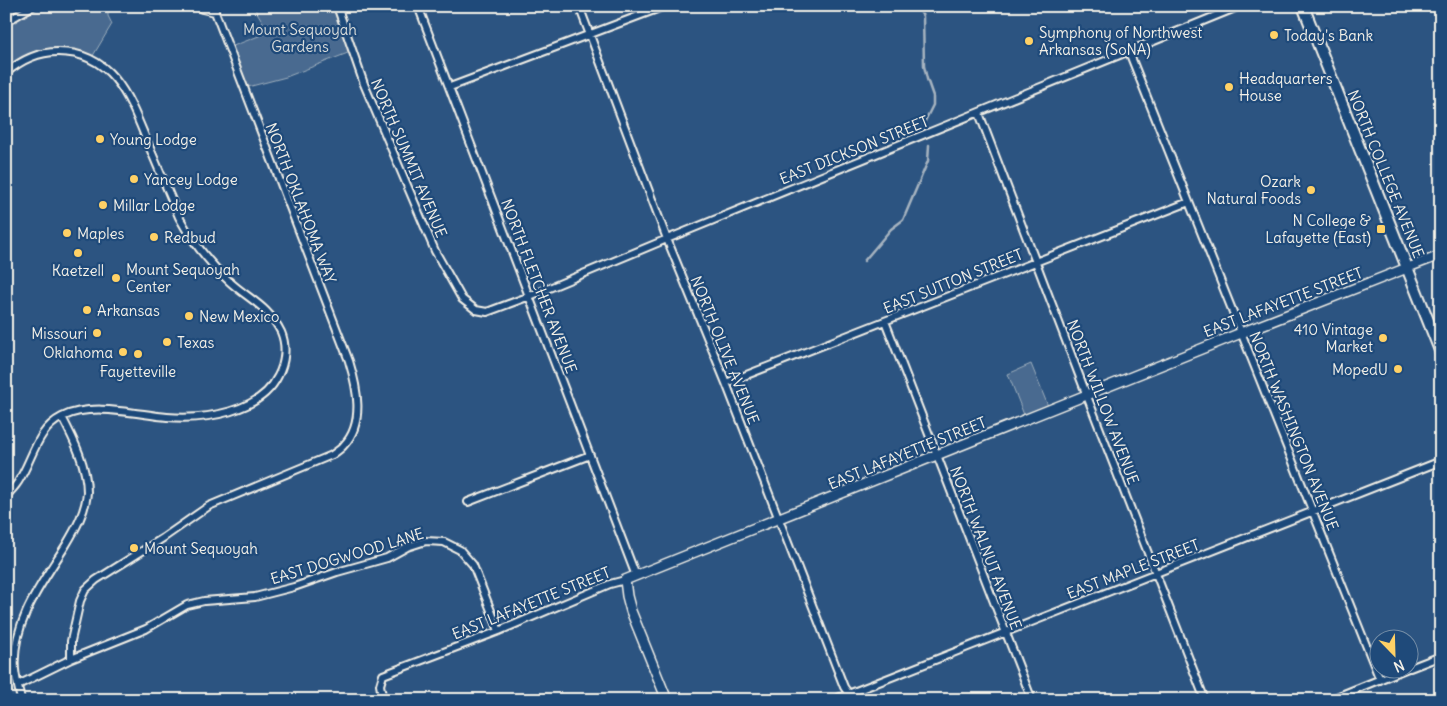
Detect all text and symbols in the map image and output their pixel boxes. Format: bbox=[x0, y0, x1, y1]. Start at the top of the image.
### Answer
park label: Mount Sequoyah Gardens bbox=[243, 20, 357, 56]
place label: Symphony of Northwest Arkansas (SoNA) bbox=[1039, 23, 1202, 59]
place label: Today's Bank bbox=[1284, 26, 1373, 45]
marker: Today's Bank bbox=[1268, 29, 1280, 41]
marker: Symphony of Northwest Arkansas (SoNA) bbox=[1023, 35, 1035, 47]
place label: Headquarters House bbox=[1239, 69, 1333, 105]
street label: NORTH SUMMIT AVENUE bbox=[367, 76, 451, 241]
marker: Headquarters House bbox=[1223, 81, 1235, 93]
street label: NORTH COLLEGE AVENUE bbox=[1344, 87, 1428, 261]
street label: EAST DICKSON STREET bbox=[777, 111, 931, 189]
street label: NORTH OKLAHOMA WAY bbox=[262, 120, 341, 287]
place label: Young Lodge bbox=[110, 130, 197, 149]
marker: Young Lodge bbox=[94, 133, 106, 145]
place label: Yancey Lodge bbox=[144, 170, 238, 189]
place label: Ozark Natural Foods bbox=[1207, 172, 1301, 208]
marker: Yancey Lodge bbox=[128, 173, 140, 185]
marker: Ozark Natural Foods bbox=[1305, 184, 1317, 196]
place label: Millar Lodge bbox=[113, 196, 195, 215]
street label: NORTH FLETCHER AVENUE bbox=[497, 196, 581, 376]
marker: Millar Lodge bbox=[97, 199, 109, 211]
place label: N College & Lafayette (East) bbox=[1265, 211, 1372, 247]
marker: N College & Lafayette (East) bbox=[1375, 223, 1387, 235]
place label: Maples bbox=[77, 224, 125, 243]
marker: Maples bbox=[61, 227, 73, 239]
place label: Redbud bbox=[164, 228, 216, 247]
marker: Redbud bbox=[148, 231, 160, 243]
street label: EAST SUTTON STREET bbox=[880, 244, 1026, 318]
marker: Kaetzell bbox=[72, 247, 84, 259]
place label: Mount Sequoyah Center bbox=[126, 260, 240, 296]
place label: Kaetzell bbox=[52, 261, 104, 280]
street label: EAST LAFAYETTE STREET bbox=[1201, 263, 1366, 341]
marker: Mount Sequoyah Center bbox=[110, 272, 122, 284]
street label: NORTH OLIVE AVENUE bbox=[687, 273, 764, 427]
place label: Arkansas bbox=[97, 301, 160, 320]
marker: Arkansas bbox=[81, 304, 93, 316]
place label: New Mexico bbox=[199, 307, 280, 326]
marker: New Mexico bbox=[183, 310, 195, 322]
street label: NORTH WILLOW AVENUE bbox=[1063, 317, 1143, 487]
place label: 410 Vintage Market bbox=[1294, 320, 1373, 356]
place label: Missouri bbox=[31, 324, 87, 343]
marker: Missouri bbox=[91, 327, 103, 339]
street label: NORTH WASHINGTON AVENUE bbox=[1245, 329, 1343, 533]
marker: 410 Vintage Market bbox=[1377, 332, 1389, 344]
place label: Texas bbox=[177, 333, 215, 352]
marker: Texas bbox=[161, 336, 173, 348]
place label: Oklahoma bbox=[43, 343, 113, 362]
marker: Oklahoma bbox=[117, 346, 129, 358]
marker: Fayetteville bbox=[132, 348, 144, 360]
place label: MopedU bbox=[1332, 360, 1388, 379]
place label: Fayetteville bbox=[100, 362, 176, 381]
marker: MopedU bbox=[1392, 363, 1404, 375]
street label: EAST LAFAYETTE STREET bbox=[825, 412, 989, 493]
street label: NORTH WALNUT AVENUE bbox=[946, 464, 1026, 632]
street label: EAST DOGWOOD LANE bbox=[268, 524, 426, 588]
street label: EAST MAPLE STREET bbox=[1064, 535, 1202, 603]
place label: Mount Sequoyah bbox=[144, 539, 258, 558]
marker: Mount Sequoyah bbox=[128, 542, 140, 554]
street label: EAST LAFAYETTE STREET bbox=[449, 562, 613, 643]
north arrow bbox=[1370, 628, 1420, 678]
text: N bbox=[1391, 656, 1407, 676]

